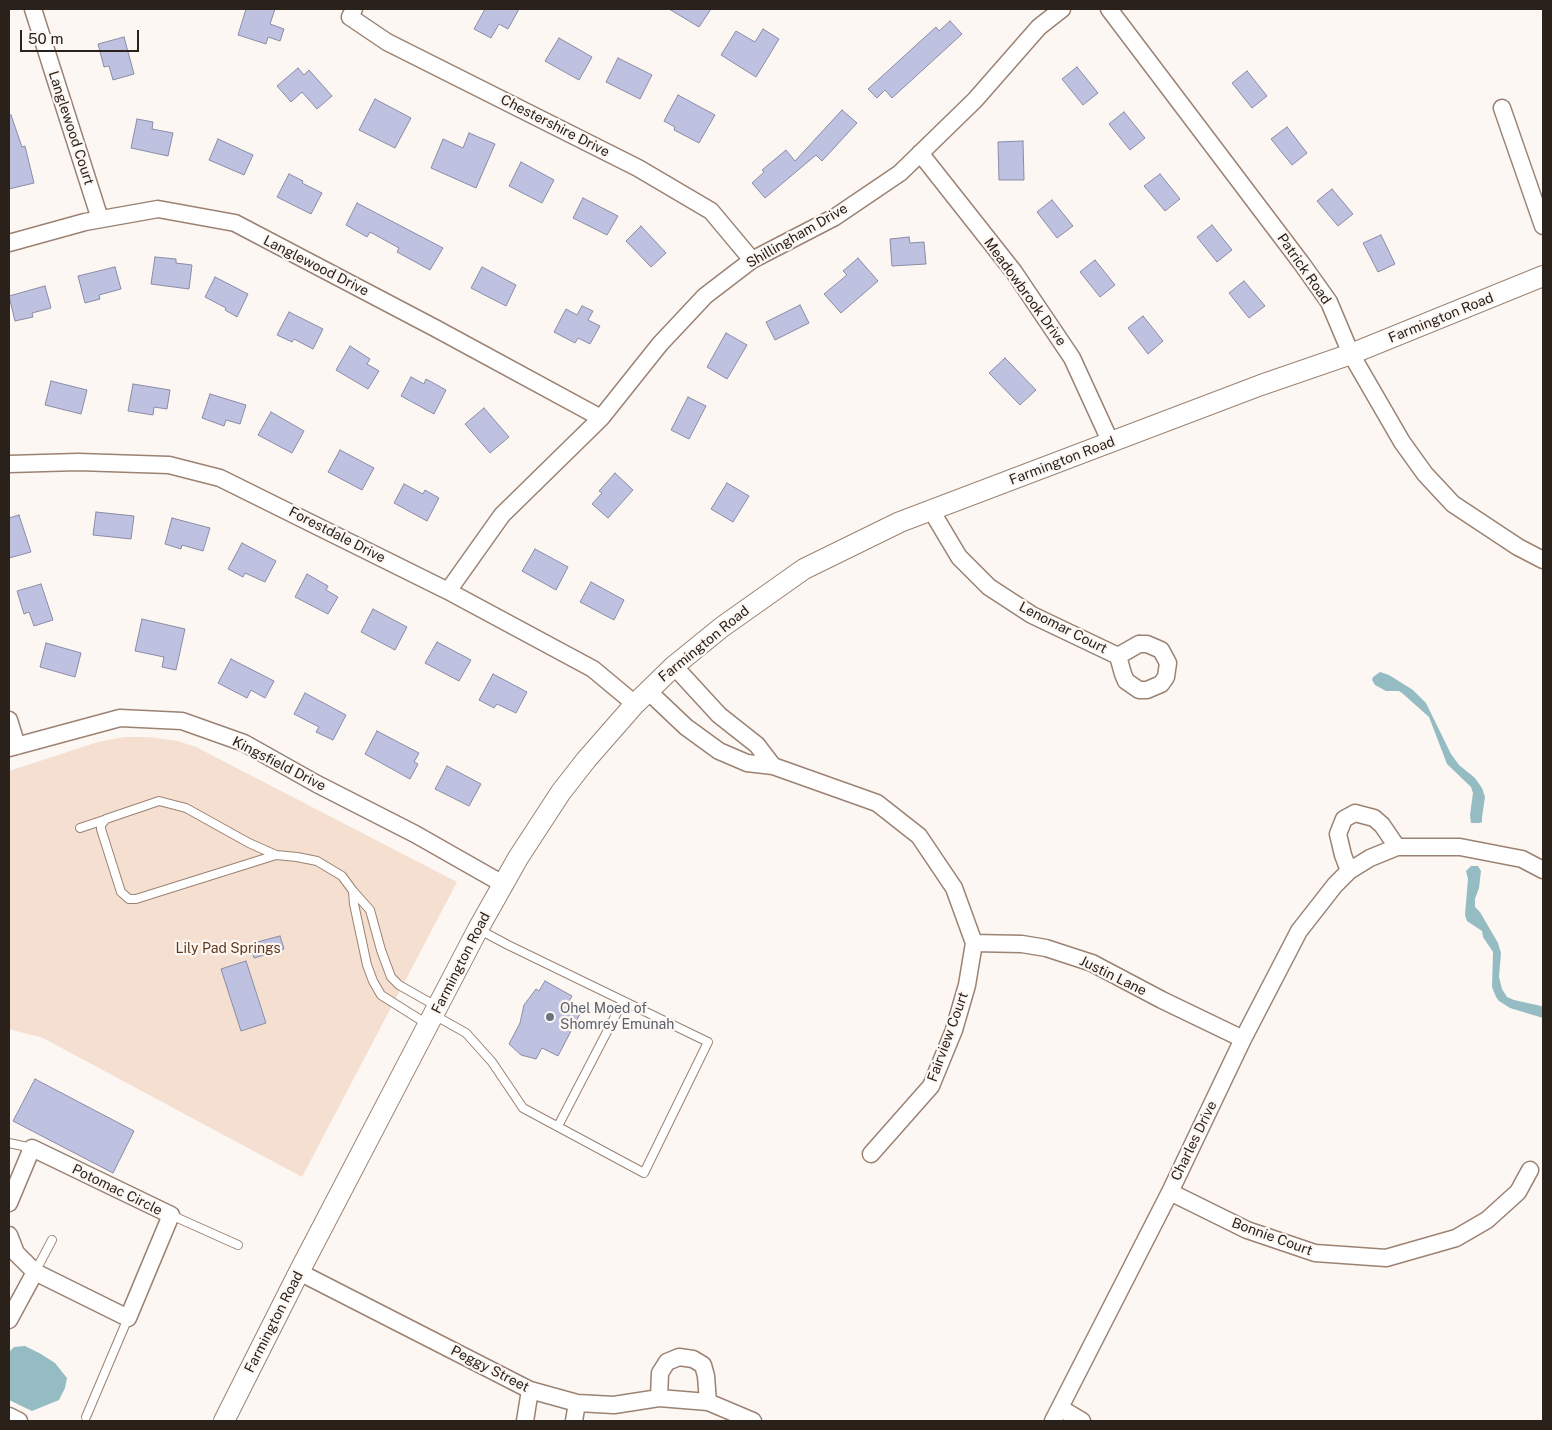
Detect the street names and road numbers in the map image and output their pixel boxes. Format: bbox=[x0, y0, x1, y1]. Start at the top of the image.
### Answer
street label: Langlewood Court bbox=[45, 69, 97, 187]
street label: Chestershire Drive bbox=[498, 91, 612, 161]
street label: Shillingham Drive bbox=[743, 200, 851, 272]
street label: Patrick Road bbox=[1273, 230, 1335, 308]
street label: Langlewood Drive bbox=[261, 232, 371, 300]
street label: Meadowbrook Drive bbox=[980, 235, 1070, 349]
street label: Farmington Road bbox=[1386, 289, 1496, 347]
street label: Farmington Road bbox=[1007, 433, 1117, 489]
street label: Forestdale Drive bbox=[286, 503, 388, 567]
street label: Lenomar Court bbox=[1016, 599, 1110, 657]
street label: Farmington Road bbox=[655, 602, 753, 686]
street label: Kingsfield Drive bbox=[229, 733, 329, 795]
street label: Farmington Road bbox=[428, 909, 494, 1017]
street label: Justin Lane bbox=[1077, 953, 1149, 999]
street label: Fairview Court bbox=[924, 990, 972, 1084]
street label: Charles Drive bbox=[1167, 1098, 1221, 1184]
street label: Potomac Circle bbox=[69, 1161, 165, 1219]
street label: Bonnie Court bbox=[1229, 1215, 1315, 1259]
street label: Farmington Road bbox=[241, 1268, 307, 1376]
street label: Peggy Street bbox=[448, 1342, 532, 1396]

